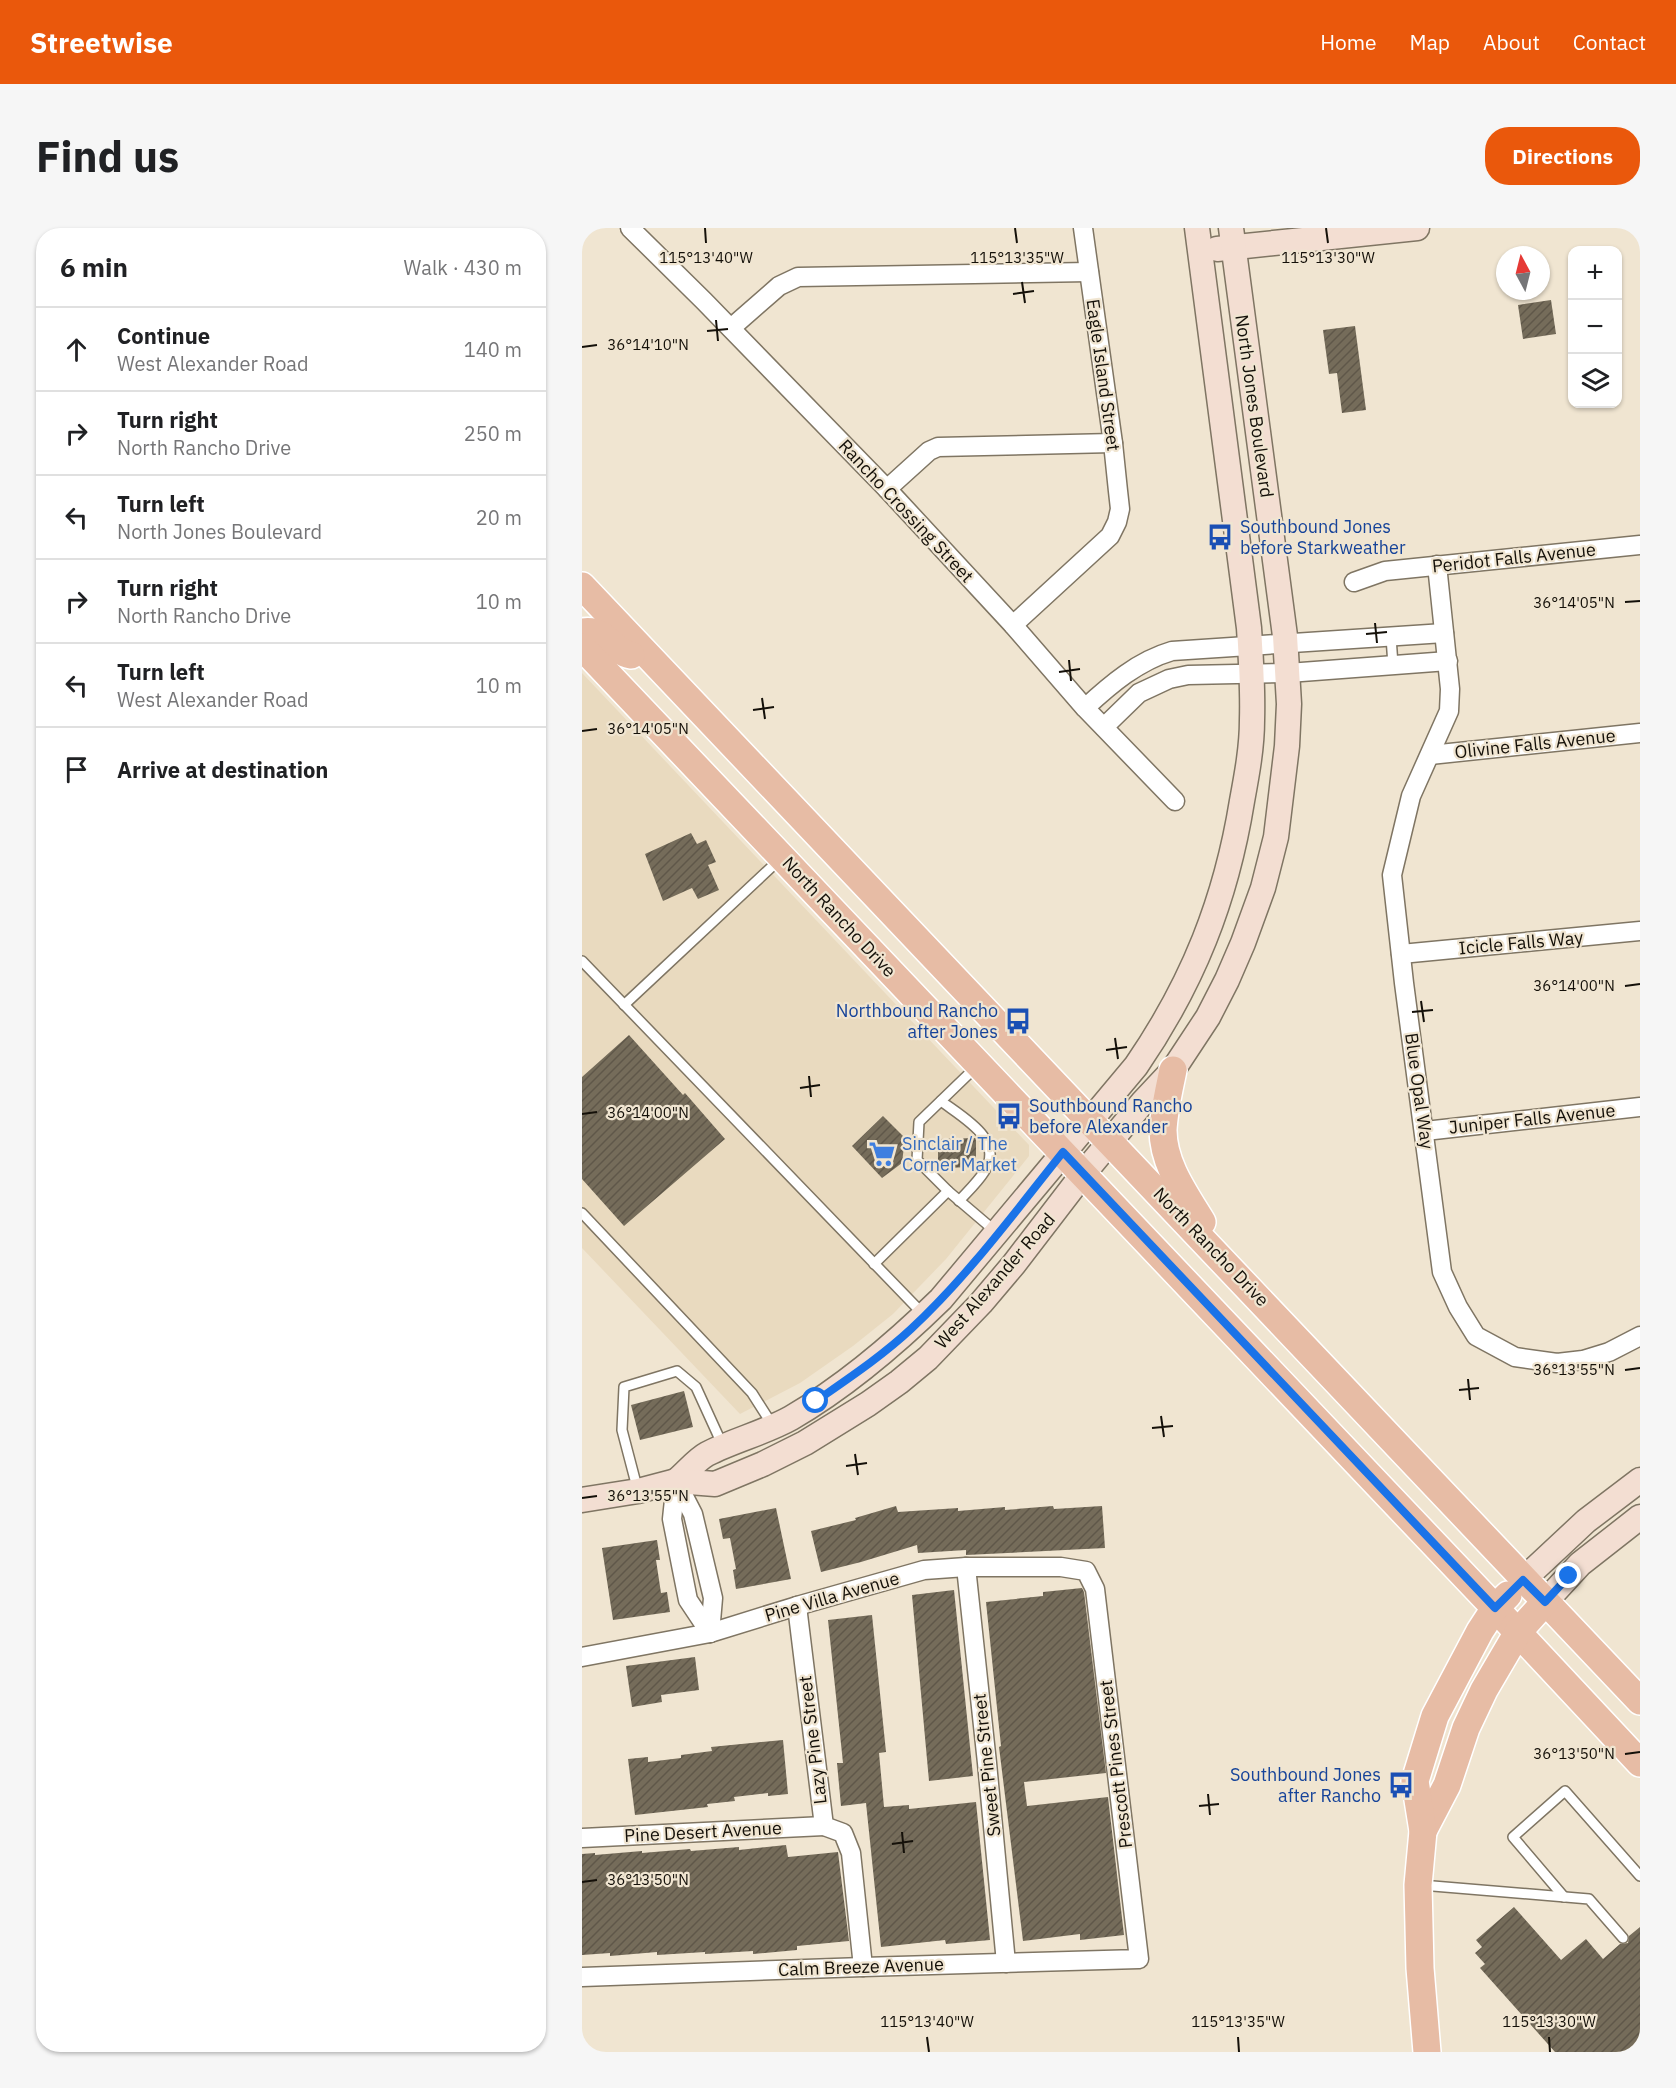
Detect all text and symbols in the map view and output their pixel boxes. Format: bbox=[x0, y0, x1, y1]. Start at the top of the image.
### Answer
text: Streetwise bbox=[30, 24, 173, 61]
text: Home bbox=[1320, 28, 1377, 56]
text: Map bbox=[1410, 28, 1450, 56]
text: About bbox=[1483, 28, 1540, 56]
text: Contact bbox=[1573, 28, 1646, 56]
button: Directions bbox=[1485, 127, 1640, 185]
text: Find us bbox=[36, 129, 179, 184]
north arrow bbox=[1496, 246, 1550, 300]
map controls bbox=[1568, 246, 1622, 408]
button: + bbox=[1568, 246, 1622, 300]
text: 115°13'40"W bbox=[659, 248, 753, 267]
text: 115°13'35"W bbox=[970, 248, 1064, 267]
text: 115°13'30"W bbox=[1281, 248, 1375, 267]
text: 6 min bbox=[60, 250, 128, 284]
text: Walk · 430 m bbox=[404, 254, 522, 281]
street label: Eagle Island Street bbox=[1081, 297, 1126, 452]
button: − bbox=[1568, 300, 1622, 354]
street label: North Jones Boulevard bbox=[1230, 313, 1279, 499]
text: Continue bbox=[117, 321, 210, 350]
icon: ahead bbox=[60, 333, 93, 366]
text: 36°14'10"N bbox=[607, 335, 689, 354]
text: 140 m bbox=[464, 336, 522, 363]
text: West Alexander Road bbox=[117, 350, 309, 377]
button: layers bbox=[1568, 354, 1622, 408]
text: Turn right bbox=[117, 405, 218, 434]
icon: right bbox=[60, 417, 93, 450]
text: 250 m bbox=[464, 420, 522, 447]
text: North Rancho Drive bbox=[117, 434, 291, 461]
street label: Rancho Crossing Street bbox=[834, 434, 979, 587]
text: Turn left bbox=[117, 489, 205, 518]
icon: left bbox=[60, 501, 93, 534]
text: 20 m bbox=[476, 504, 522, 531]
place label: Southbound Jones before Starkweather bbox=[1240, 515, 1406, 559]
text: North Jones Boulevard bbox=[117, 518, 322, 545]
bus stop icon: Southbound Jones before Starkweather bbox=[1205, 522, 1235, 552]
street label: Peridot Falls Avenue bbox=[1431, 537, 1597, 578]
text: Turn right bbox=[117, 573, 218, 602]
icon: right bbox=[60, 585, 93, 618]
text: 10 m bbox=[476, 588, 522, 615]
text: 36°14'05"N bbox=[1533, 593, 1615, 612]
text: North Rancho Drive bbox=[117, 602, 291, 629]
text: Turn left bbox=[117, 657, 205, 686]
icon: left bbox=[60, 669, 93, 702]
text: 10 m bbox=[476, 672, 522, 699]
text: West Alexander Road bbox=[117, 686, 309, 713]
text: 36°14'05"N bbox=[607, 719, 689, 738]
street label: Olivine Falls Avenue bbox=[1453, 724, 1617, 763]
icon: arrive bbox=[60, 753, 93, 786]
text: Arrive at destination bbox=[117, 755, 328, 784]
street label: North Rancho Drive bbox=[777, 851, 901, 982]
street label: Icicle Falls Way bbox=[1458, 926, 1584, 959]
text: 36°14'00"N bbox=[1533, 976, 1615, 995]
place label: Northbound Rancho after Jones bbox=[836, 999, 998, 1043]
bus stop icon: Northbound Rancho after Jones bbox=[1003, 1006, 1033, 1036]
street label: Blue Opal Way bbox=[1400, 1031, 1439, 1151]
place label: Southbound Rancho before Alexander bbox=[1029, 1094, 1193, 1138]
street label: Juniper Falls Avenue bbox=[1448, 1098, 1616, 1139]
bus stop icon: Southbound Rancho before Alexander bbox=[994, 1101, 1024, 1131]
text: 36°14'00"N bbox=[607, 1103, 689, 1122]
place label: Sinclair / The Corner Market bbox=[902, 1132, 1017, 1176]
supermarket icon: Sinclair / The Corner Market bbox=[867, 1139, 897, 1169]
street label: North Rancho Drive bbox=[1149, 1182, 1274, 1311]
street label: West Alexander Road bbox=[929, 1208, 1060, 1353]
text: 36°13'55"N bbox=[1533, 1360, 1615, 1379]
route start bbox=[802, 1387, 828, 1413]
text: 36°13'55"N bbox=[607, 1486, 689, 1505]
route end bbox=[1555, 1562, 1581, 1588]
street label: Pine Villa Avenue bbox=[762, 1566, 902, 1627]
street label: Lazy Pine Street bbox=[793, 1674, 832, 1806]
street label: Prescott Pines Street bbox=[1094, 1679, 1137, 1850]
street label: Sweet Pine Street bbox=[968, 1692, 1005, 1838]
text: 36°13'50"N bbox=[1533, 1744, 1615, 1763]
place label: Southbound Jones after Rancho bbox=[1230, 1763, 1381, 1807]
bus stop icon: Southbound Jones after Rancho bbox=[1386, 1770, 1416, 1800]
street label: Pine Desert Avenue bbox=[624, 1816, 782, 1847]
text: 36°13'50"N bbox=[607, 1870, 689, 1889]
street label: Calm Breeze Avenue bbox=[778, 1952, 944, 1981]
text: 115°13'40"W bbox=[880, 2012, 974, 2031]
text: 115°13'35"W bbox=[1191, 2012, 1285, 2031]
text: 115°13'30"W bbox=[1502, 2012, 1596, 2031]

